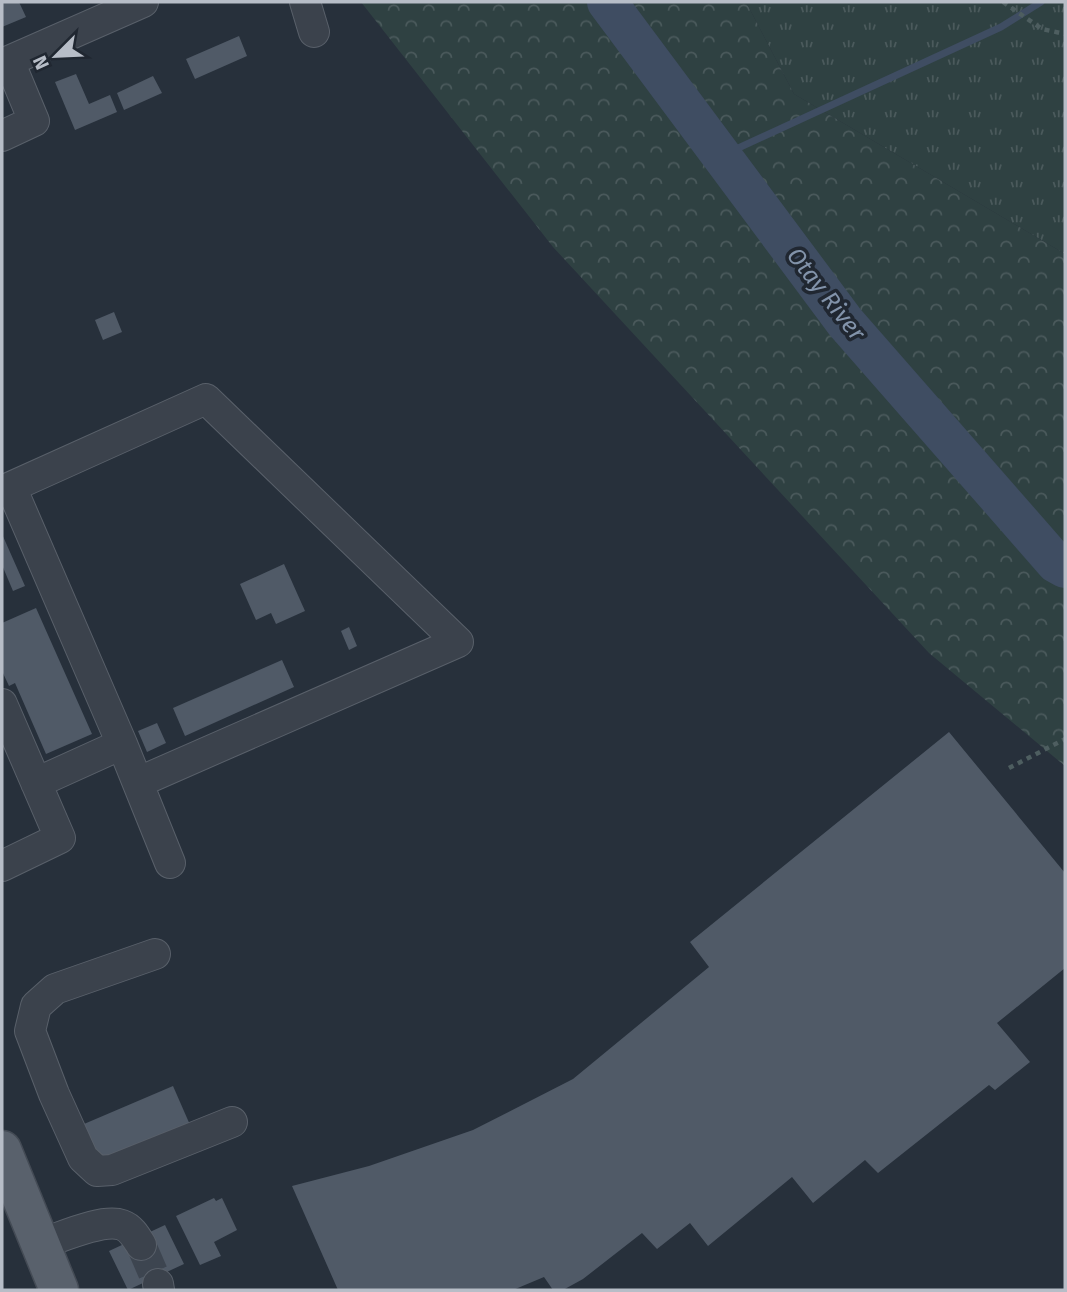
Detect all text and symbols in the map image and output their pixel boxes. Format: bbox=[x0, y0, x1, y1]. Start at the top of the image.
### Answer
north arrow bbox=[21, 21, 91, 91]
text: N bbox=[28, 52, 54, 73]
water label: Otay River bbox=[781, 242, 871, 347]

